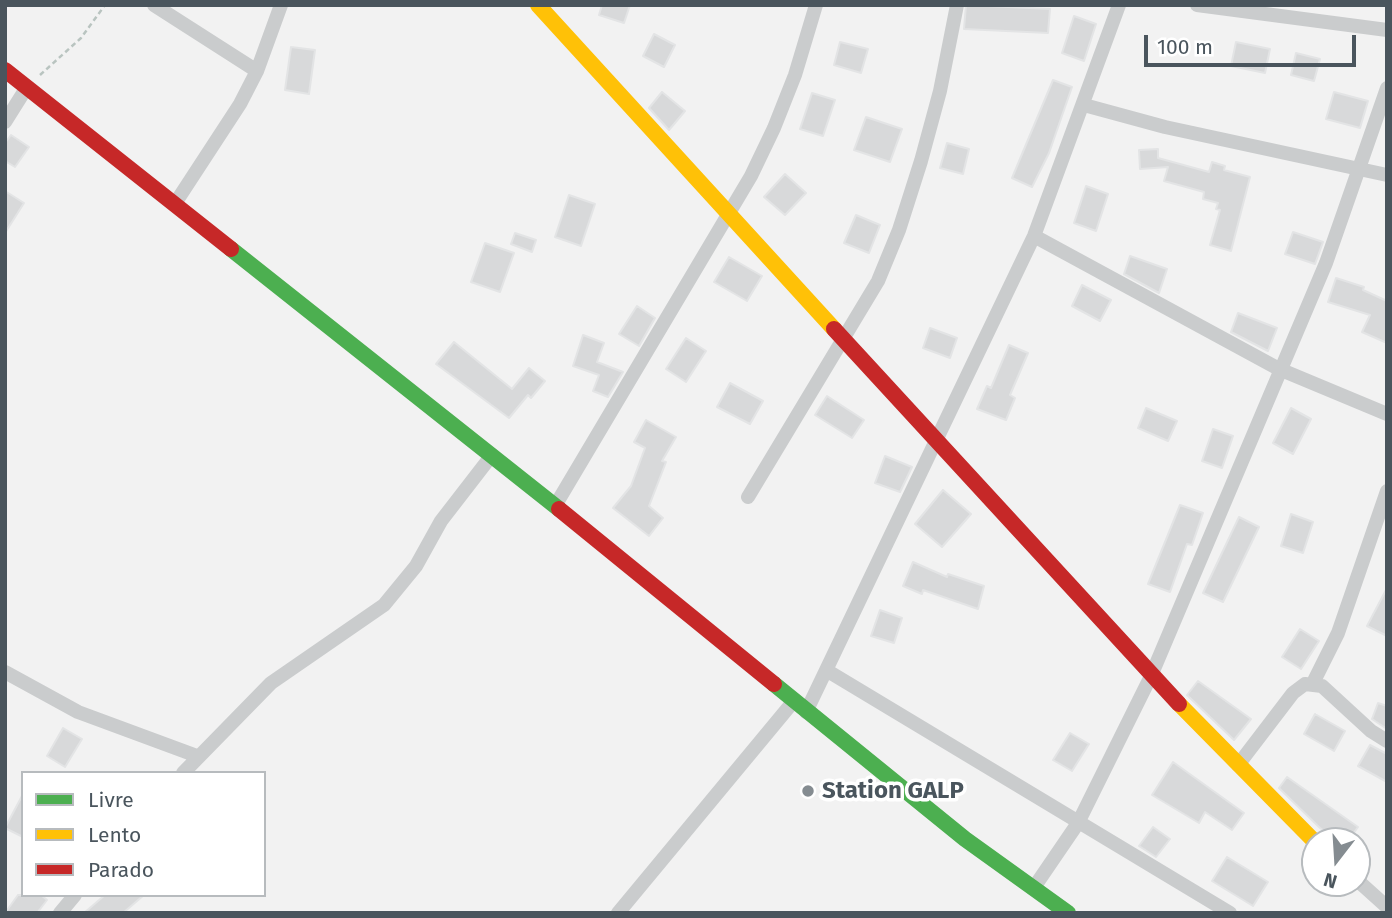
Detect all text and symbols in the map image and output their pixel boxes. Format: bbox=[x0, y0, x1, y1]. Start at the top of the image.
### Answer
scale bar bbox=[1147, 21, 1359, 65]
text: 100 m bbox=[1157, 34, 1213, 60]
legend bbox=[21, 771, 266, 897]
place label: Station GALP bbox=[822, 777, 964, 805]
marker: Station GALP bbox=[800, 783, 816, 799]
text: Livre bbox=[88, 787, 134, 813]
text: Lento bbox=[88, 822, 141, 848]
north arrow bbox=[1301, 827, 1371, 897]
text: Parado bbox=[88, 857, 154, 883]
text: N bbox=[1321, 868, 1340, 893]

